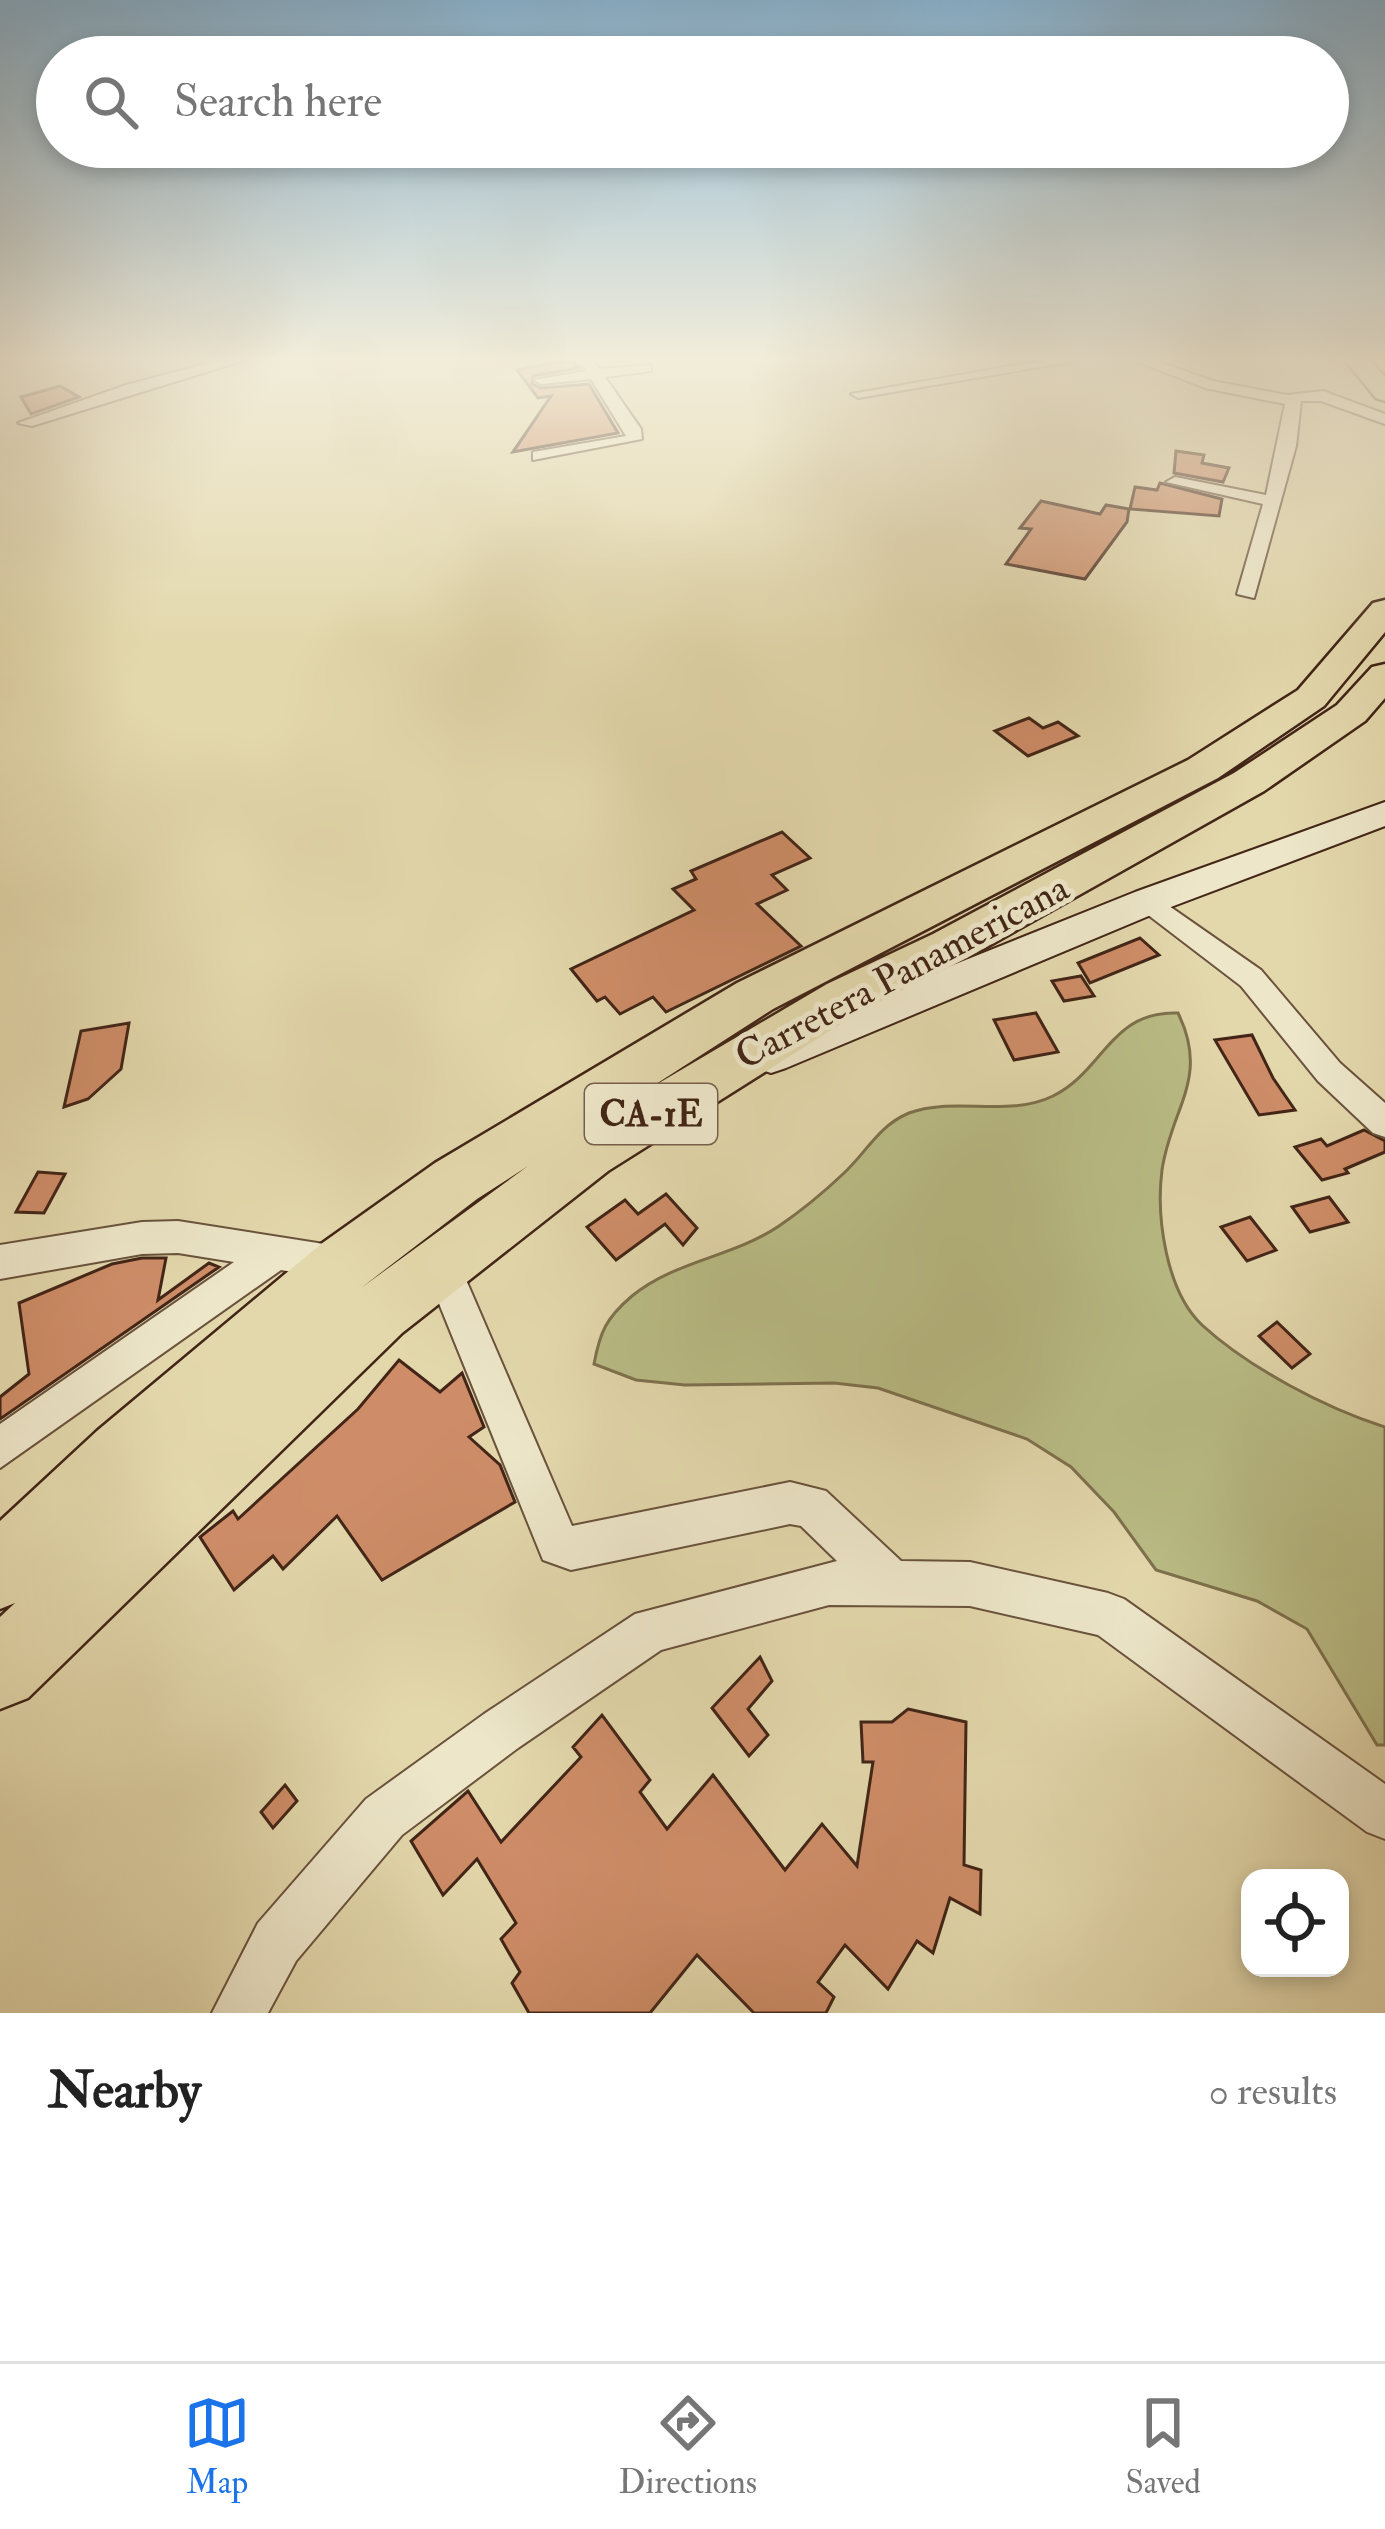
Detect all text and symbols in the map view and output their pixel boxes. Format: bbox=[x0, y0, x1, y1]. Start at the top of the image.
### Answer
search box bbox=[36, 36, 1349, 168]
icon: search bbox=[78, 69, 144, 135]
text: Search here bbox=[174, 74, 382, 130]
street label: Carretera Panamericana bbox=[727, 863, 1078, 1081]
road number: CA-1E bbox=[585, 1084, 717, 1144]
map controls bbox=[1241, 1869, 1349, 1977]
button: locate bbox=[1241, 1869, 1349, 1977]
text: Nearby bbox=[48, 2059, 201, 2123]
text: 0 results bbox=[1209, 2067, 1337, 2116]
tab: Map bbox=[184, 2390, 250, 2503]
tab: Directions bbox=[619, 2390, 757, 2503]
tab: Saved bbox=[1125, 2390, 1201, 2503]

